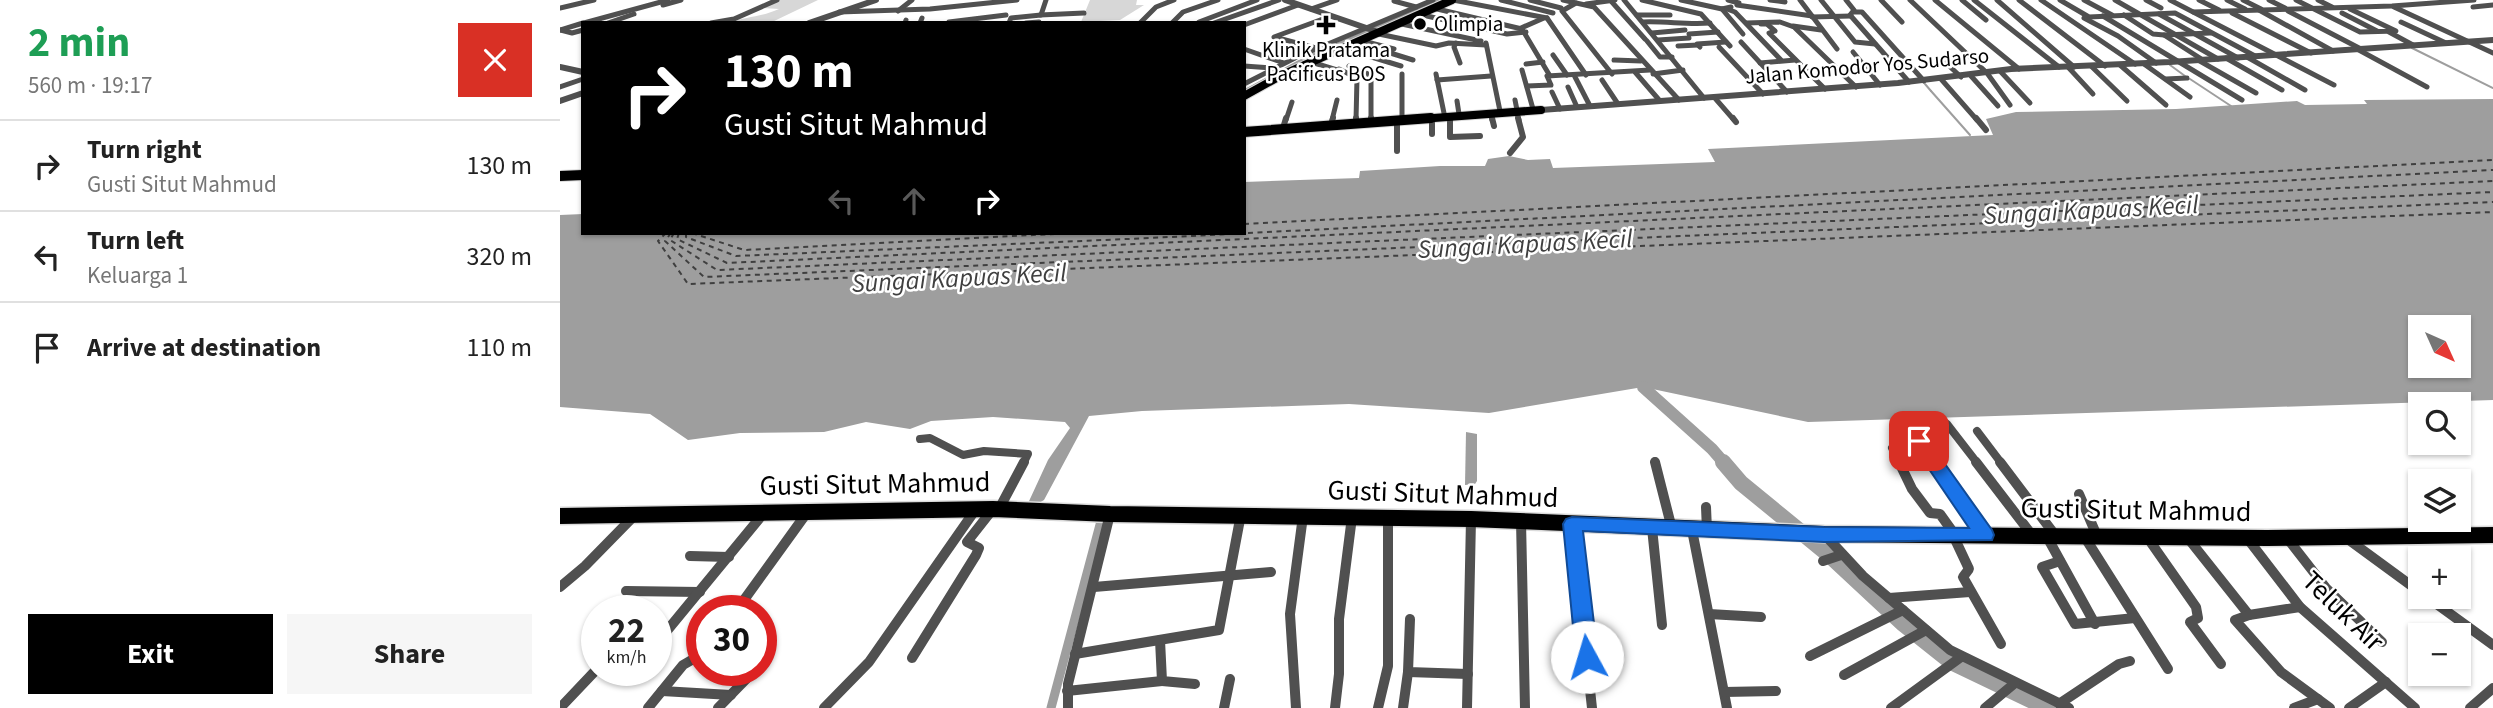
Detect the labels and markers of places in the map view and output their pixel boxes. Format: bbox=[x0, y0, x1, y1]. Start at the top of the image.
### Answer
place label: Olimpia bbox=[1434, 9, 1503, 39]
marker: Klinik Pratama Pacificus BOS bbox=[1316, 15, 1336, 35]
marker: Olimpia bbox=[1412, 16, 1428, 32]
place label: Klinik Pratama Pacificus BOS bbox=[1262, 35, 1390, 89]
pin bbox=[1889, 411, 1949, 471]

